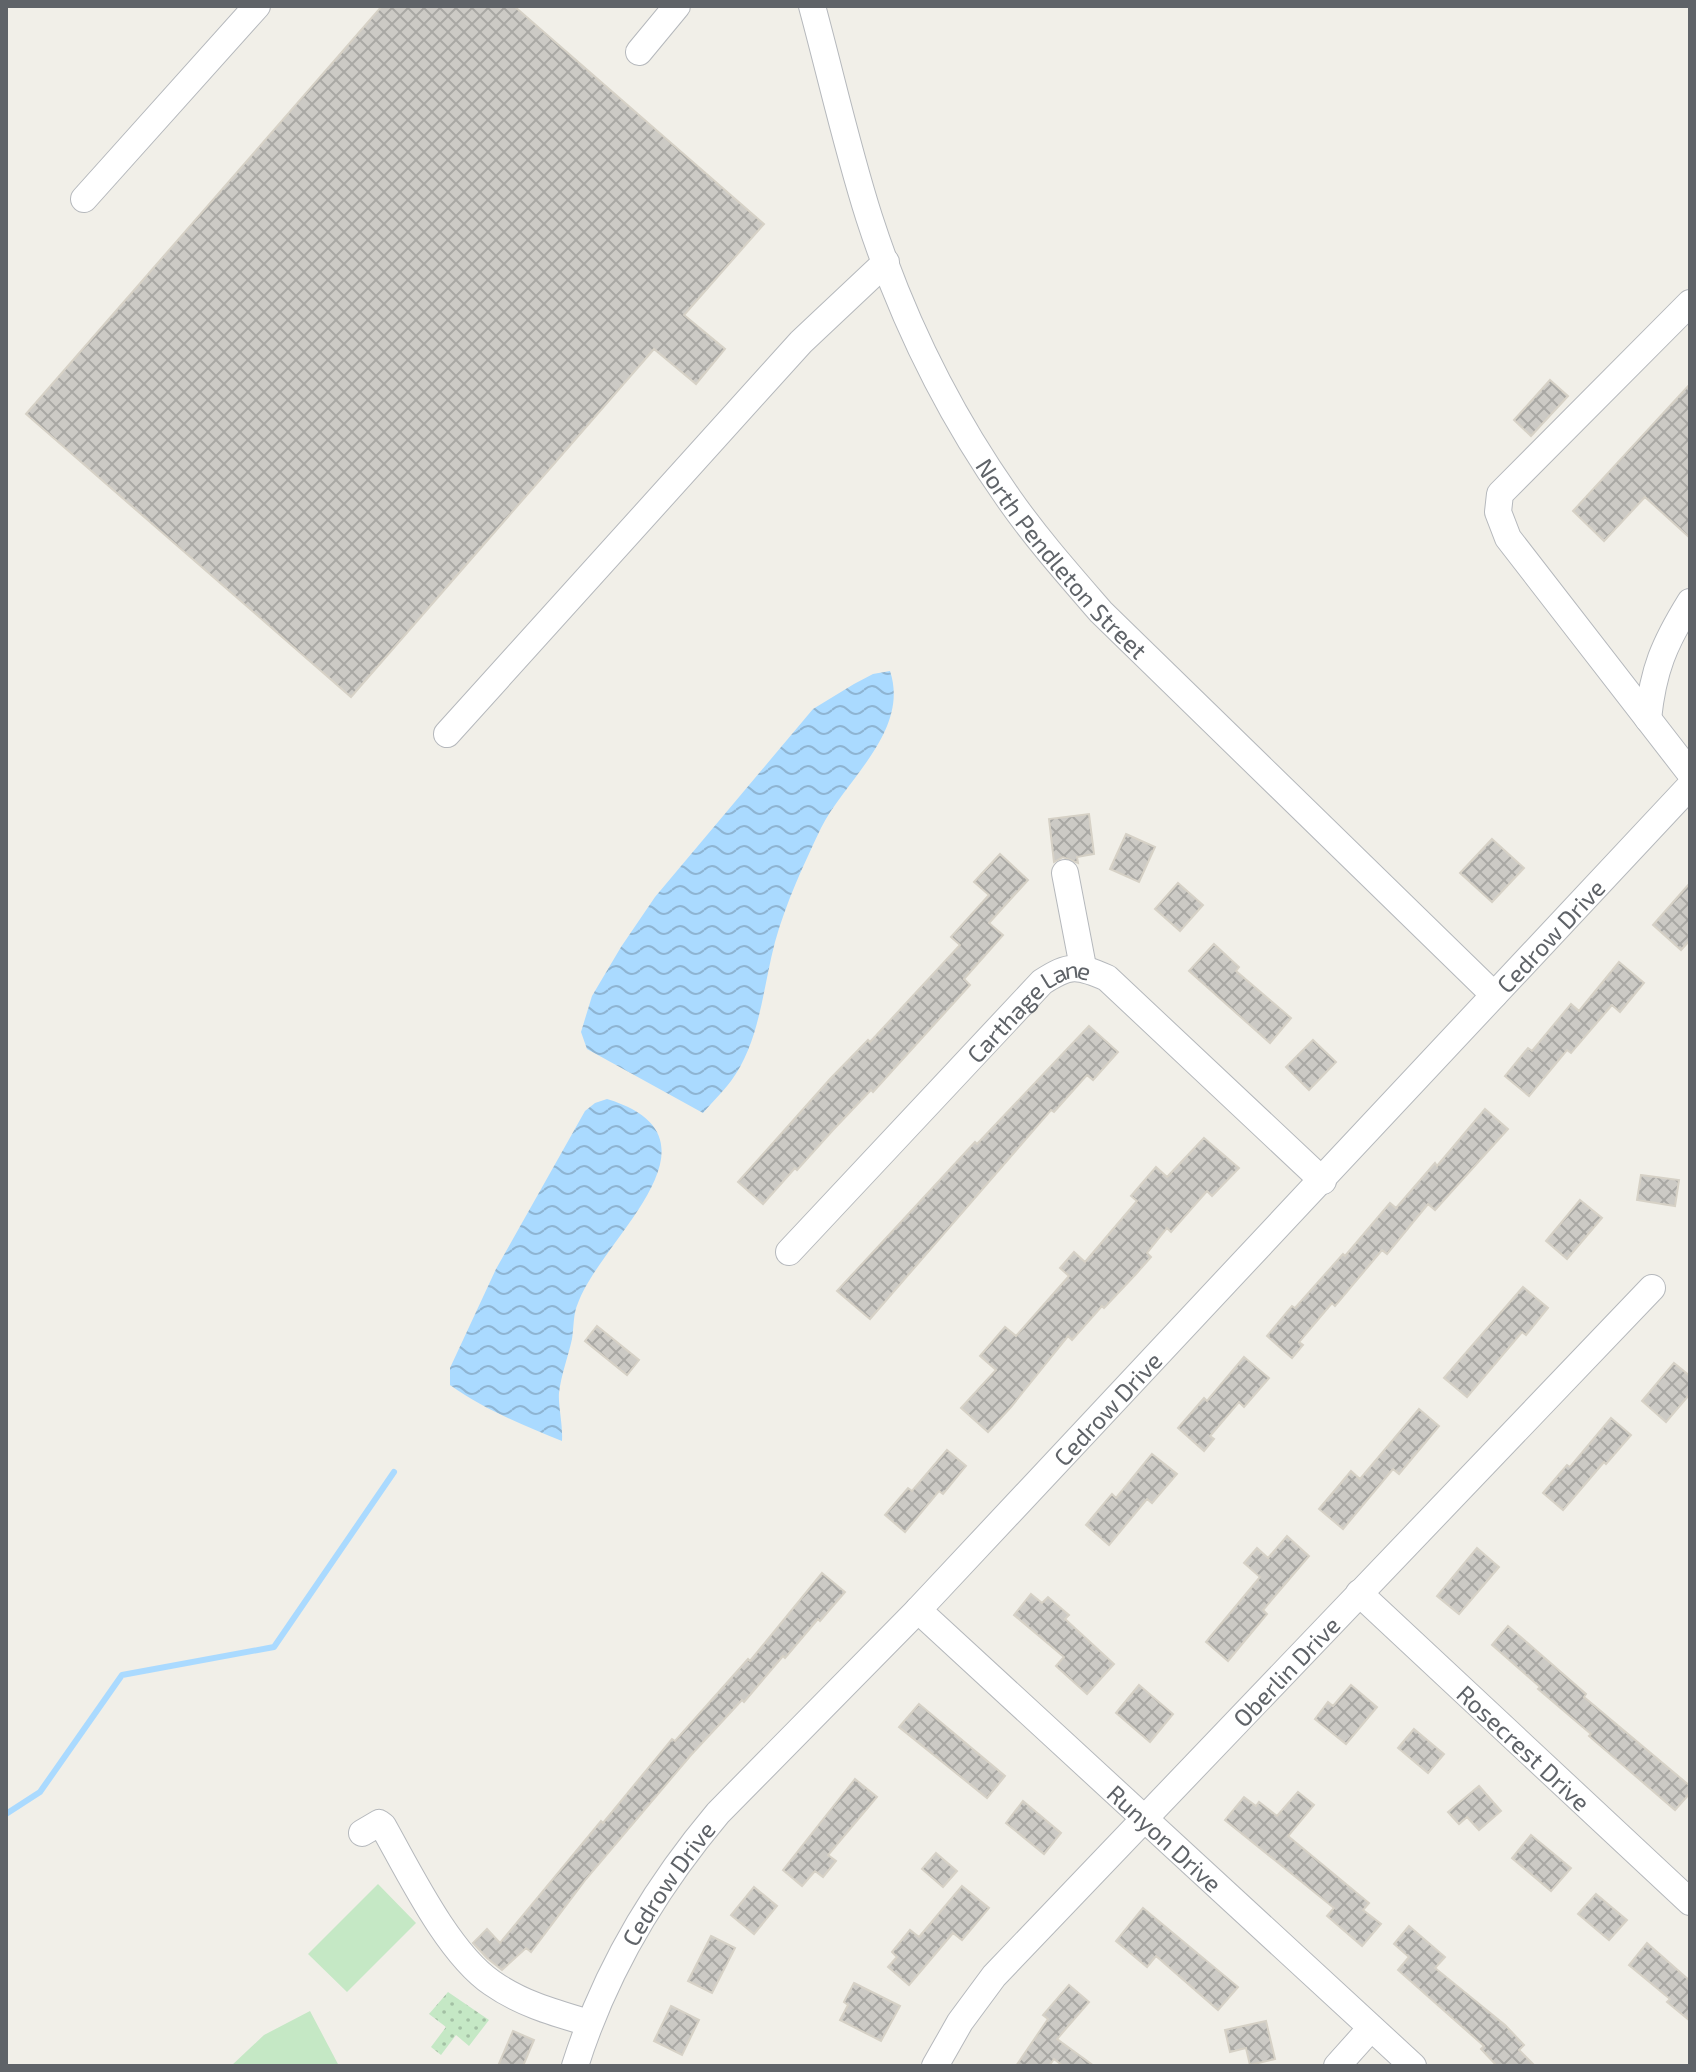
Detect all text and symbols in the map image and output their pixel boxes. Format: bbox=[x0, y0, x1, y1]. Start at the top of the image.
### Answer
street label: North Pendleton Street bbox=[971, 452, 1154, 664]
street label: Cedrow Drive bbox=[1490, 873, 1610, 998]
street label: Carthage Lane bbox=[960, 953, 1094, 1068]
street label: Cedrow Drive bbox=[1047, 1345, 1167, 1471]
street label: Oberlin Drive bbox=[1226, 1610, 1345, 1732]
street label: Rosecrest Drive bbox=[1452, 1678, 1597, 1816]
street label: Runyon Drive bbox=[1102, 1778, 1228, 1897]
street label: Cedrow Drive bbox=[615, 1815, 720, 1951]

